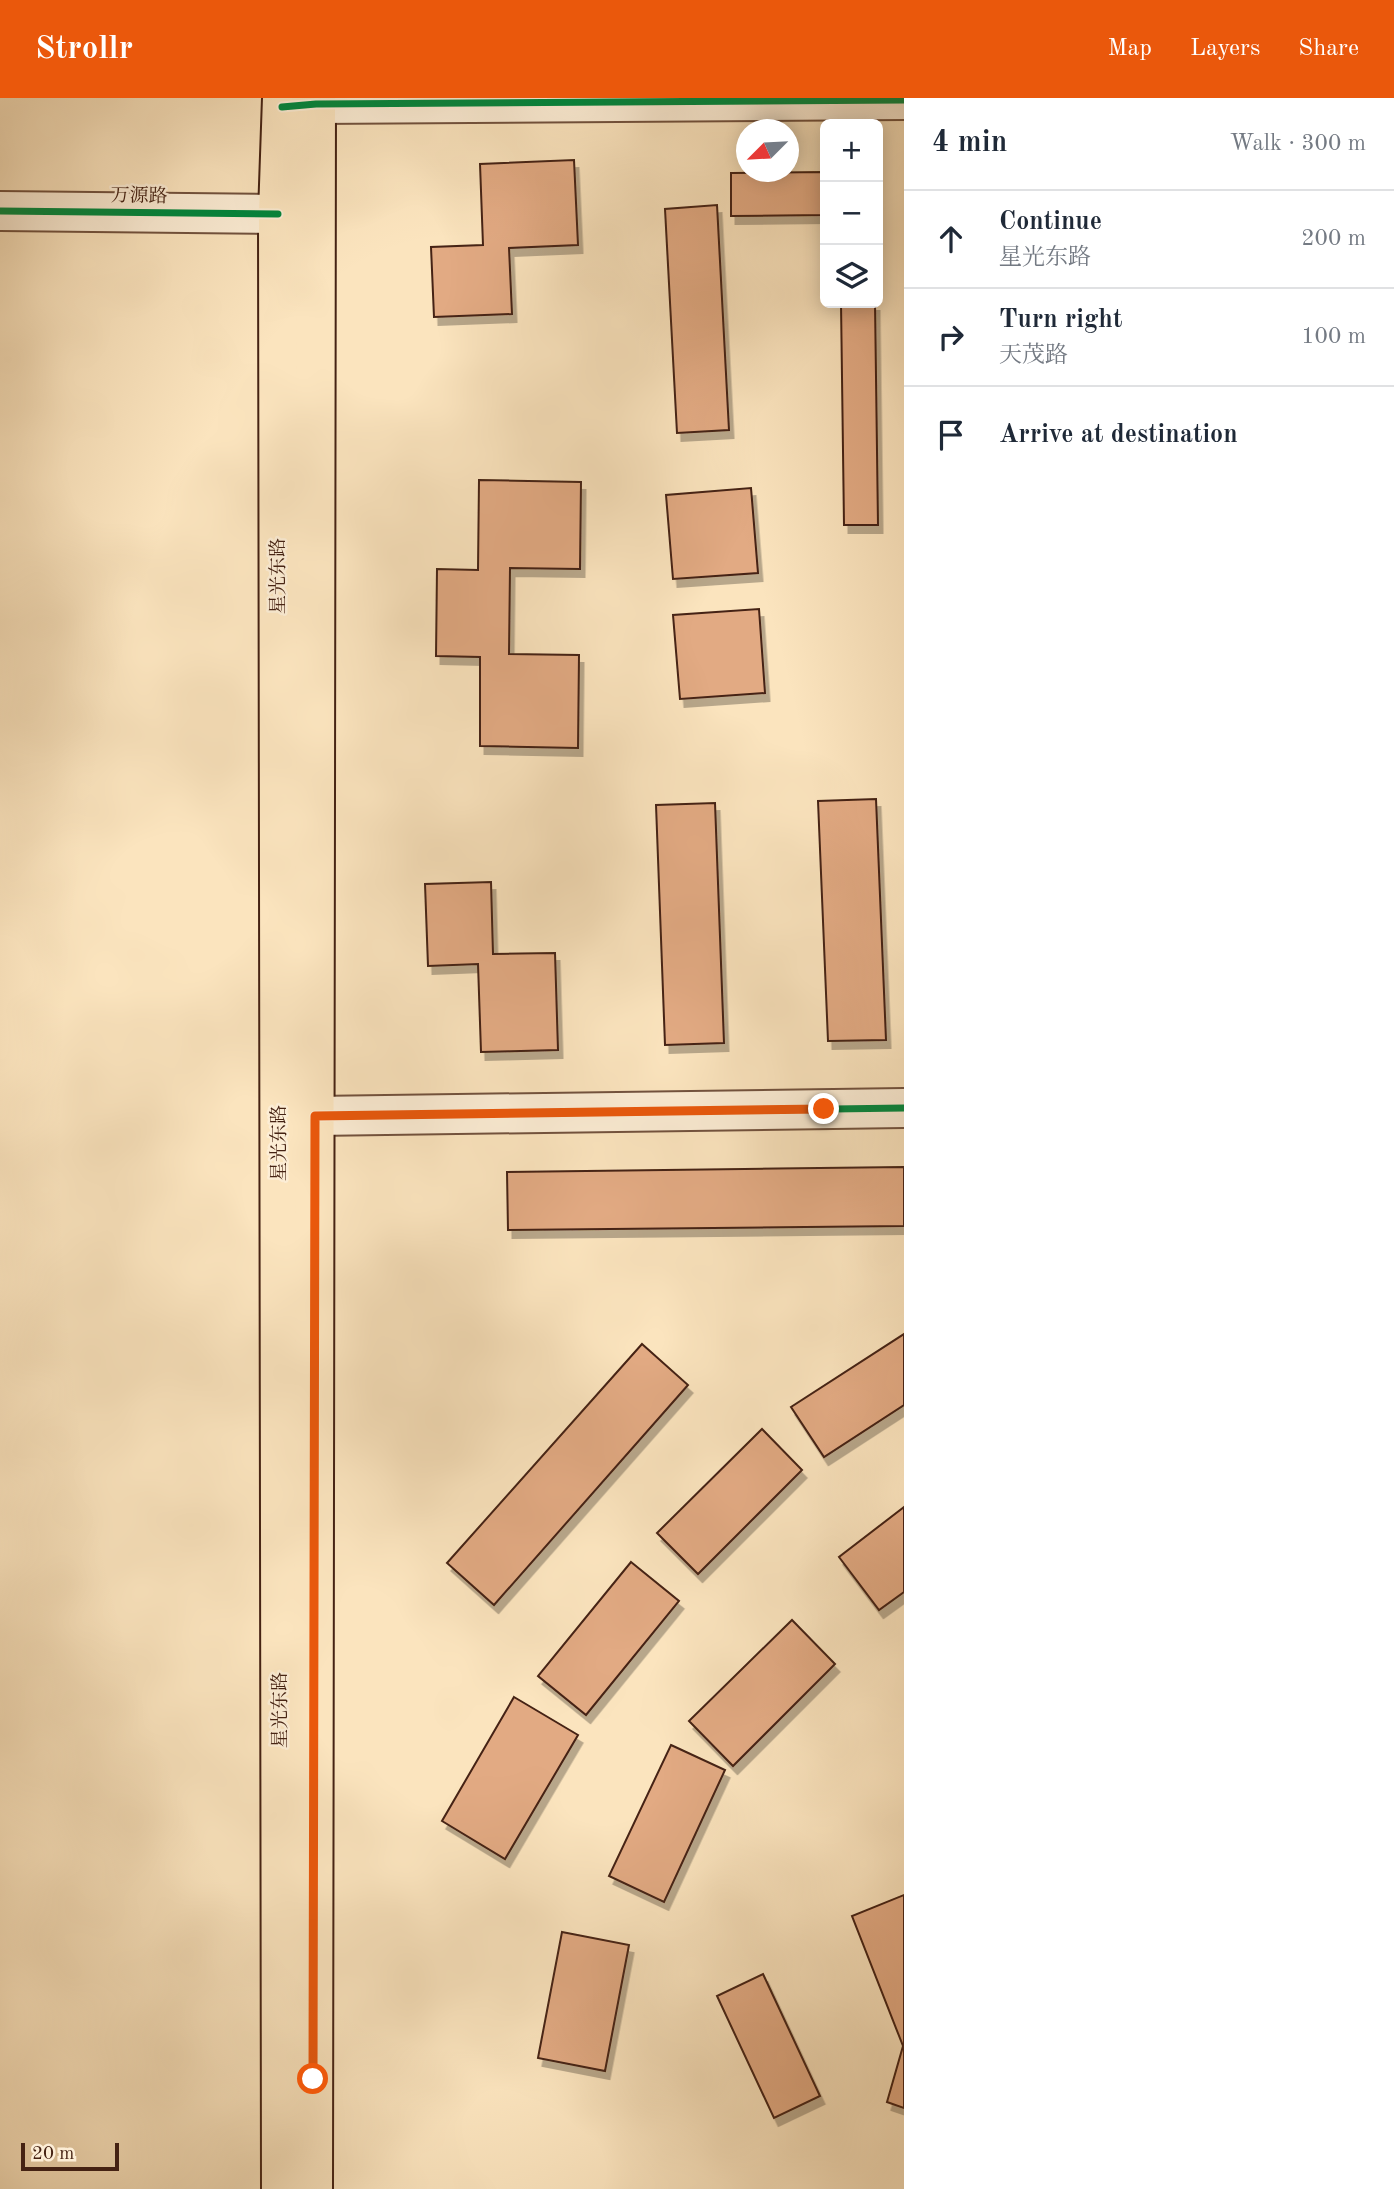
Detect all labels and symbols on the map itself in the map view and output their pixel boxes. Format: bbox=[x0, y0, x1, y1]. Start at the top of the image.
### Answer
north arrow bbox=[736, 119, 799, 182]
street label: 万源路 bbox=[110, 185, 168, 207]
street label: 星光东路 bbox=[268, 538, 289, 614]
route end bbox=[808, 1093, 839, 1124]
street label: 星光东路 bbox=[269, 1105, 290, 1181]
street label: 星光东路 bbox=[270, 1672, 291, 1748]
route start bbox=[297, 2063, 328, 2094]
scale bar bbox=[21, 2140, 119, 2172]

